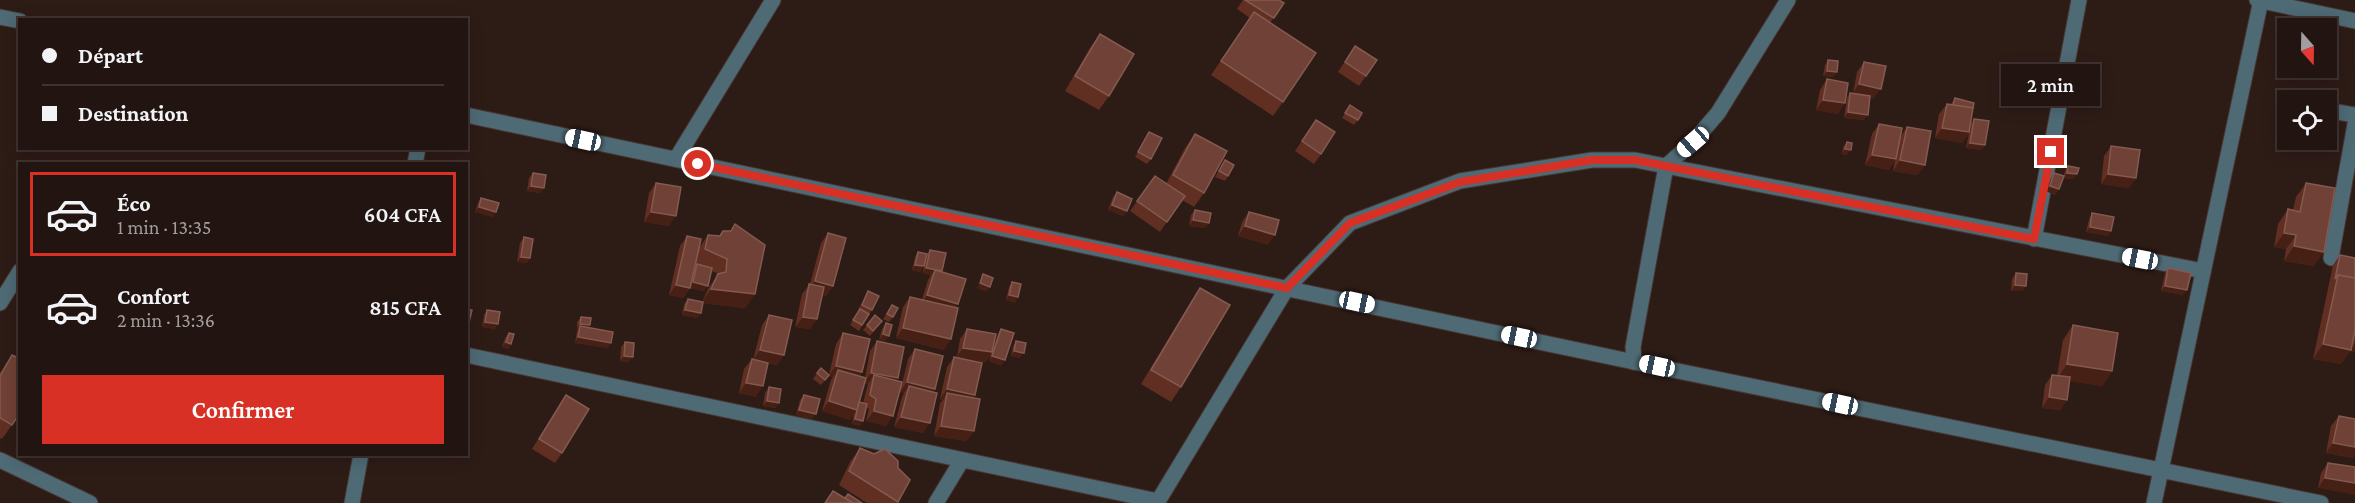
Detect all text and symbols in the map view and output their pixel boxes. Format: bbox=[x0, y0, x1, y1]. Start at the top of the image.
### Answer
north arrow bbox=[2277, 18, 2337, 78]
map controls bbox=[2277, 18, 2337, 150]
text: Départ bbox=[78, 43, 143, 68]
callout: 2 min bbox=[2002, 65, 2100, 107]
text: 2 min bbox=[2027, 74, 2074, 96]
button: locate bbox=[2277, 90, 2337, 150]
text: Destination bbox=[78, 101, 188, 126]
car bbox=[1674, 123, 1712, 161]
car bbox=[564, 127, 602, 153]
route end bbox=[2037, 138, 2064, 165]
route start bbox=[684, 150, 711, 177]
icon: car bbox=[45, 187, 99, 241]
text: Éco bbox=[117, 191, 151, 216]
text: 604 CFA bbox=[364, 202, 441, 227]
text: 1 min · 13:35 bbox=[117, 216, 211, 238]
car bbox=[2121, 247, 2159, 271]
icon: car bbox=[45, 280, 99, 334]
text: Confort bbox=[117, 284, 190, 309]
car bbox=[1338, 289, 1376, 315]
text: 815 CFA bbox=[369, 295, 441, 320]
text: 2 min · 13:36 bbox=[117, 309, 215, 331]
car bbox=[1500, 324, 1538, 350]
car bbox=[1638, 353, 1676, 379]
button: Confirmer bbox=[42, 375, 444, 444]
car bbox=[1821, 391, 1859, 417]

